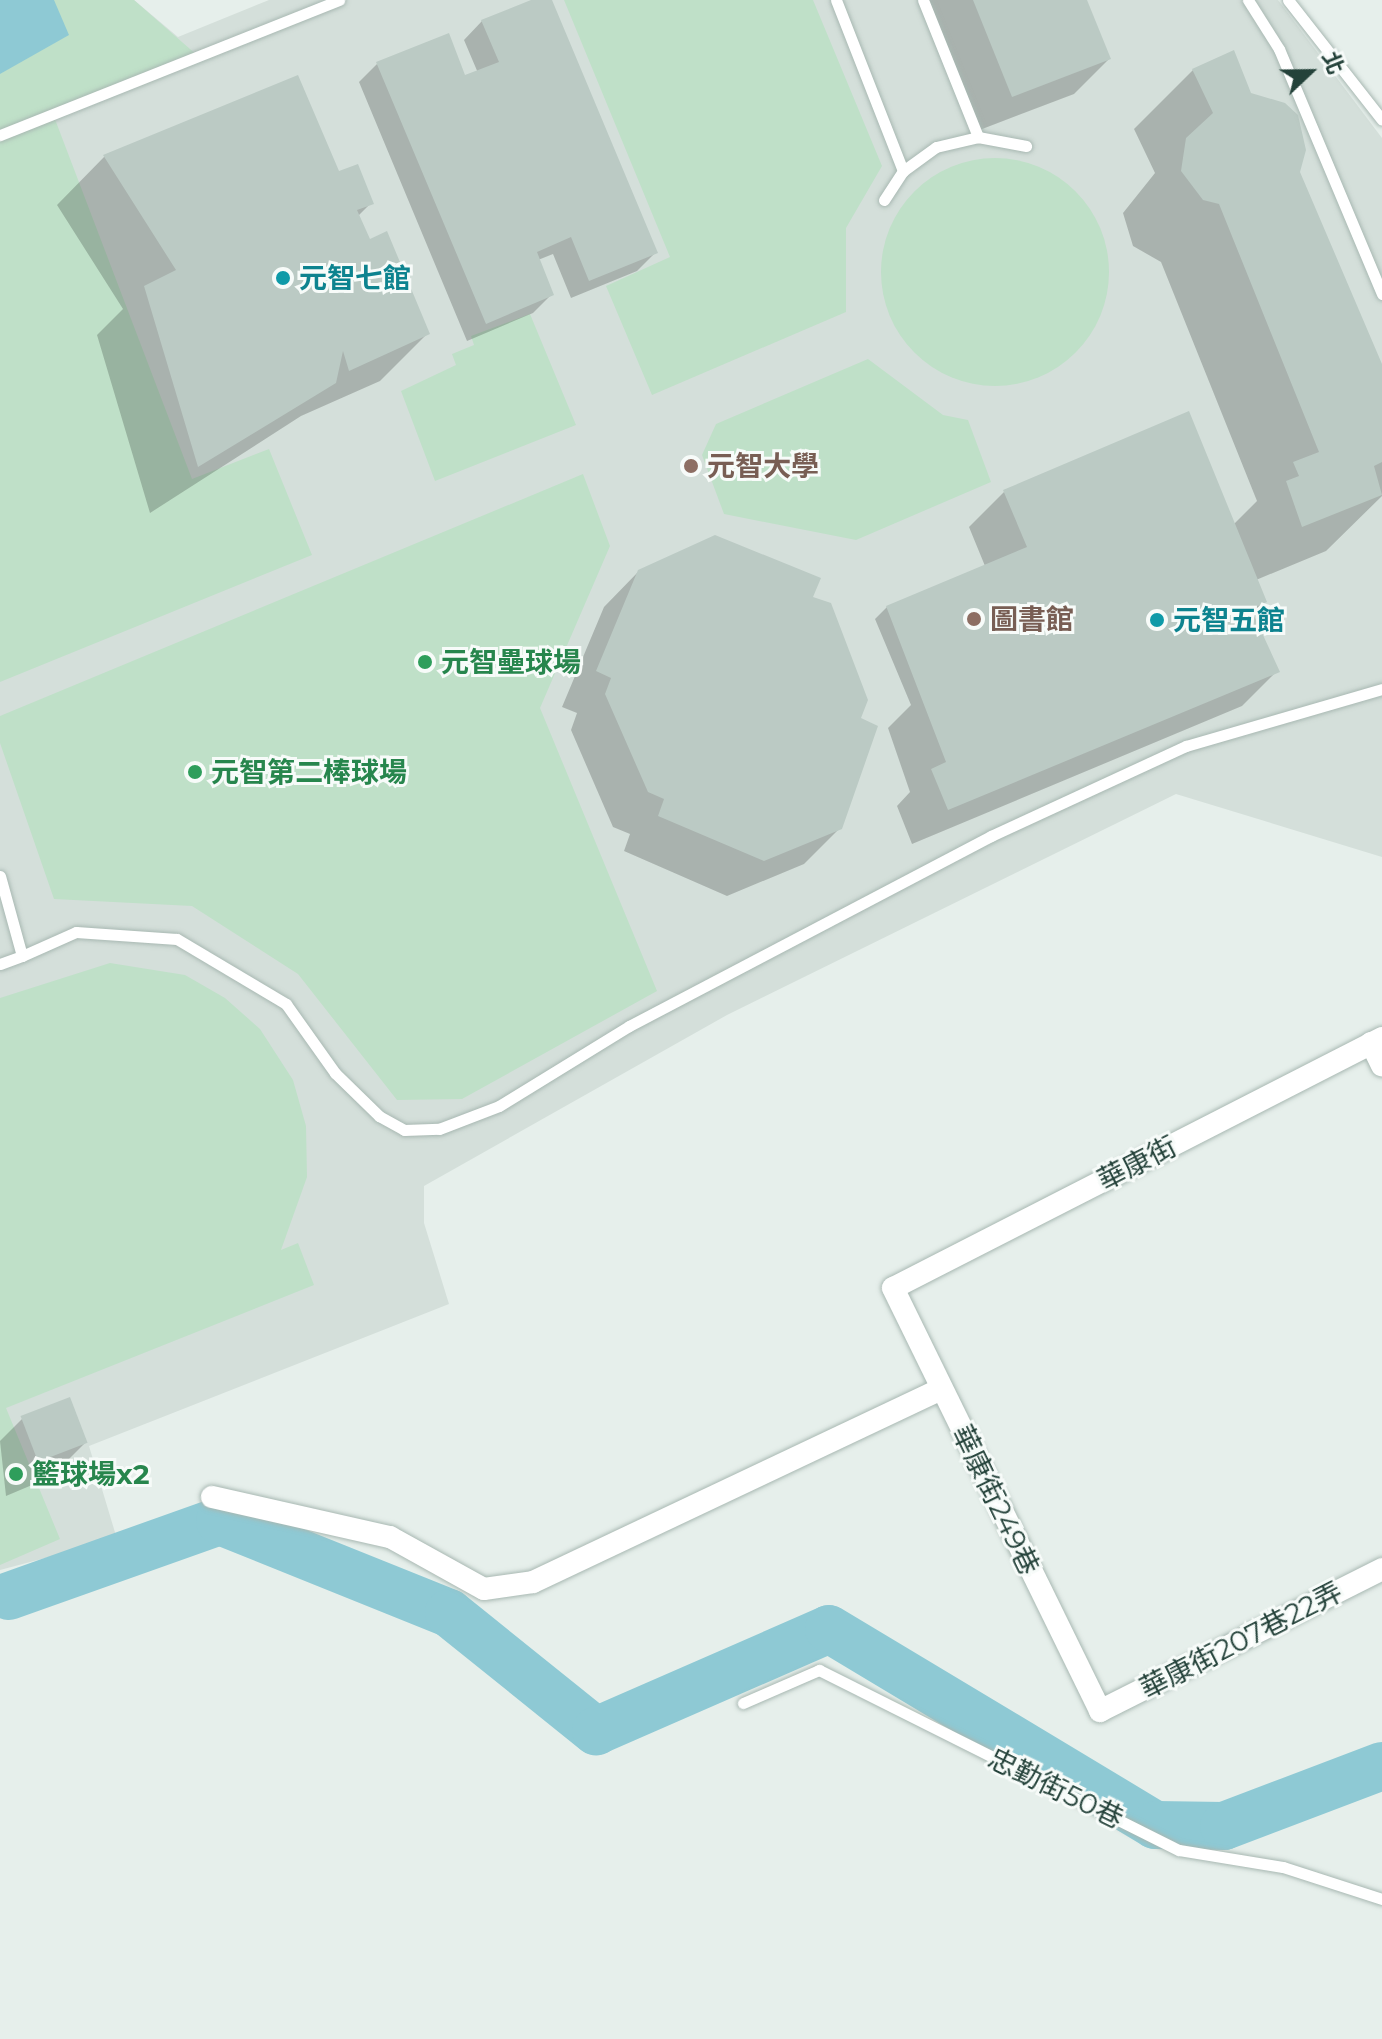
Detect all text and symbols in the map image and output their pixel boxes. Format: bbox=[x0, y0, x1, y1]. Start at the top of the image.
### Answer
north arrow bbox=[1270, 32, 1350, 112]
text: 北 bbox=[1316, 48, 1349, 78]
place label: 元智七館 bbox=[299, 261, 411, 295]
marker: 元智七館 bbox=[274, 269, 292, 287]
place label: 元智大學 bbox=[707, 449, 819, 483]
marker: 元智大學 bbox=[682, 457, 700, 475]
place label: 圖書館 bbox=[990, 602, 1074, 636]
place label: 元智五館 bbox=[1173, 603, 1285, 637]
marker: 圖書館 bbox=[965, 610, 983, 628]
marker: 元智五館 bbox=[1148, 611, 1166, 629]
place label: 元智壘球場 bbox=[441, 645, 581, 679]
marker: 元智壘球場 bbox=[416, 653, 434, 671]
place label: 元智第二棒球場 bbox=[211, 755, 407, 789]
marker: 元智第二棒球場 bbox=[186, 763, 204, 781]
street label: 華康街 bbox=[1092, 1129, 1182, 1197]
street label: 華康街249巷 bbox=[945, 1420, 1047, 1580]
place label: 籃球場x2 bbox=[32, 1457, 149, 1491]
marker: 籃球場x2 bbox=[7, 1465, 25, 1483]
street label: 華康街207巷22弄 bbox=[1134, 1575, 1348, 1705]
street label: 忠勤街50巷 bbox=[983, 1741, 1129, 1835]

